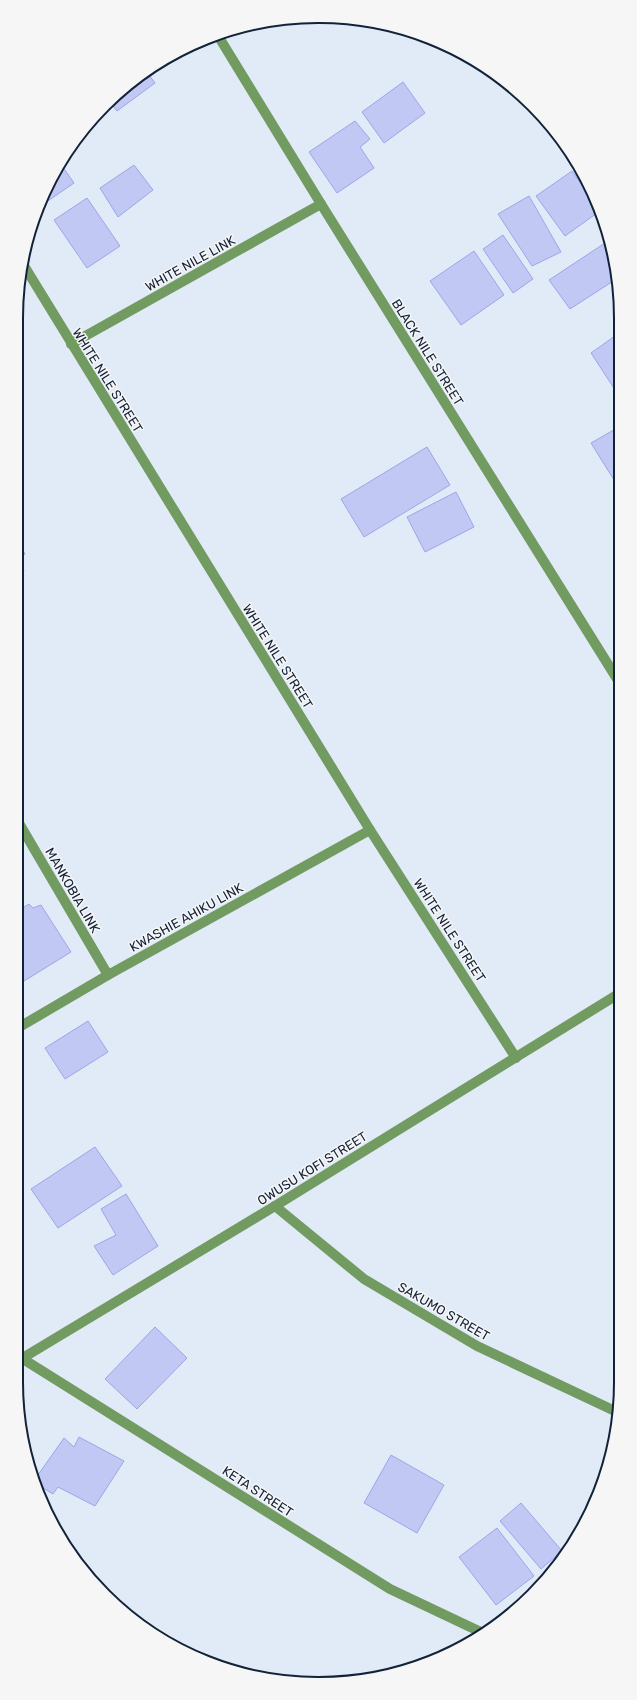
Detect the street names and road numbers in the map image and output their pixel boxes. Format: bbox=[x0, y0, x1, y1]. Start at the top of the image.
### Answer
street label: WHITE NILE LINK bbox=[143, 232, 238, 294]
street label: BLACK NILE STREET bbox=[389, 296, 467, 409]
street label: WHITE NILE STREET bbox=[69, 325, 146, 436]
street label: WHITE NILE STREET bbox=[239, 601, 316, 712]
street label: MANKOBIA LINK bbox=[42, 845, 103, 936]
street label: WHITE NILE STREET bbox=[411, 876, 489, 985]
street label: KWASHIE AHIKU LINK bbox=[127, 880, 246, 955]
street label: OWUSU KOFI STREET bbox=[255, 1128, 370, 1208]
street label: SAKUMO STREET bbox=[395, 1279, 493, 1344]
street label: KETA STREET bbox=[220, 1463, 296, 1520]

